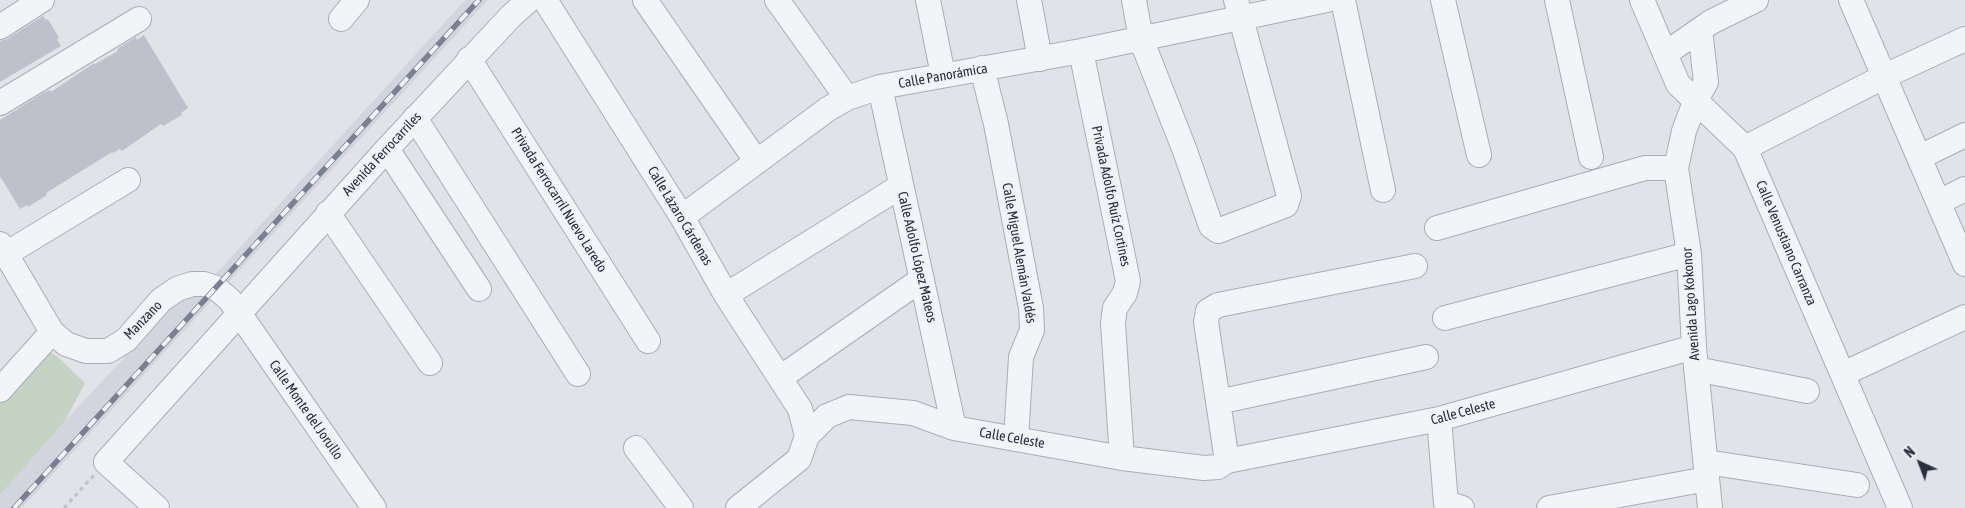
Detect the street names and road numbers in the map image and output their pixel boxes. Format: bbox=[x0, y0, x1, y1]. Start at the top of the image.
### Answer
street label: Calle Panorámica bbox=[897, 60, 989, 92]
street label: Avenida Ferrocarriles bbox=[339, 109, 425, 199]
street label: Privada Ferrocarril Nuevo Laredo bbox=[507, 124, 611, 276]
street label: Privada Adolfo Ruíz Cortines bbox=[1088, 124, 1134, 268]
street label: Calle Lázaro Cárdenas bbox=[644, 163, 716, 269]
street label: Calle Venustiano Carranza bbox=[1752, 178, 1820, 308]
street label: Calle Miguel Alemán Valdés bbox=[998, 181, 1040, 325]
street label: Calle Adolfo López Mateos bbox=[894, 190, 940, 324]
street label: Avenida Lago Kokonor bbox=[1679, 247, 1703, 361]
street label: Manzano bbox=[120, 297, 166, 343]
street label: Calle Monte del Jorullo bbox=[265, 357, 347, 463]
street label: Calle Celeste bbox=[1429, 395, 1497, 429]
street label: Calle Celeste bbox=[978, 424, 1046, 452]

